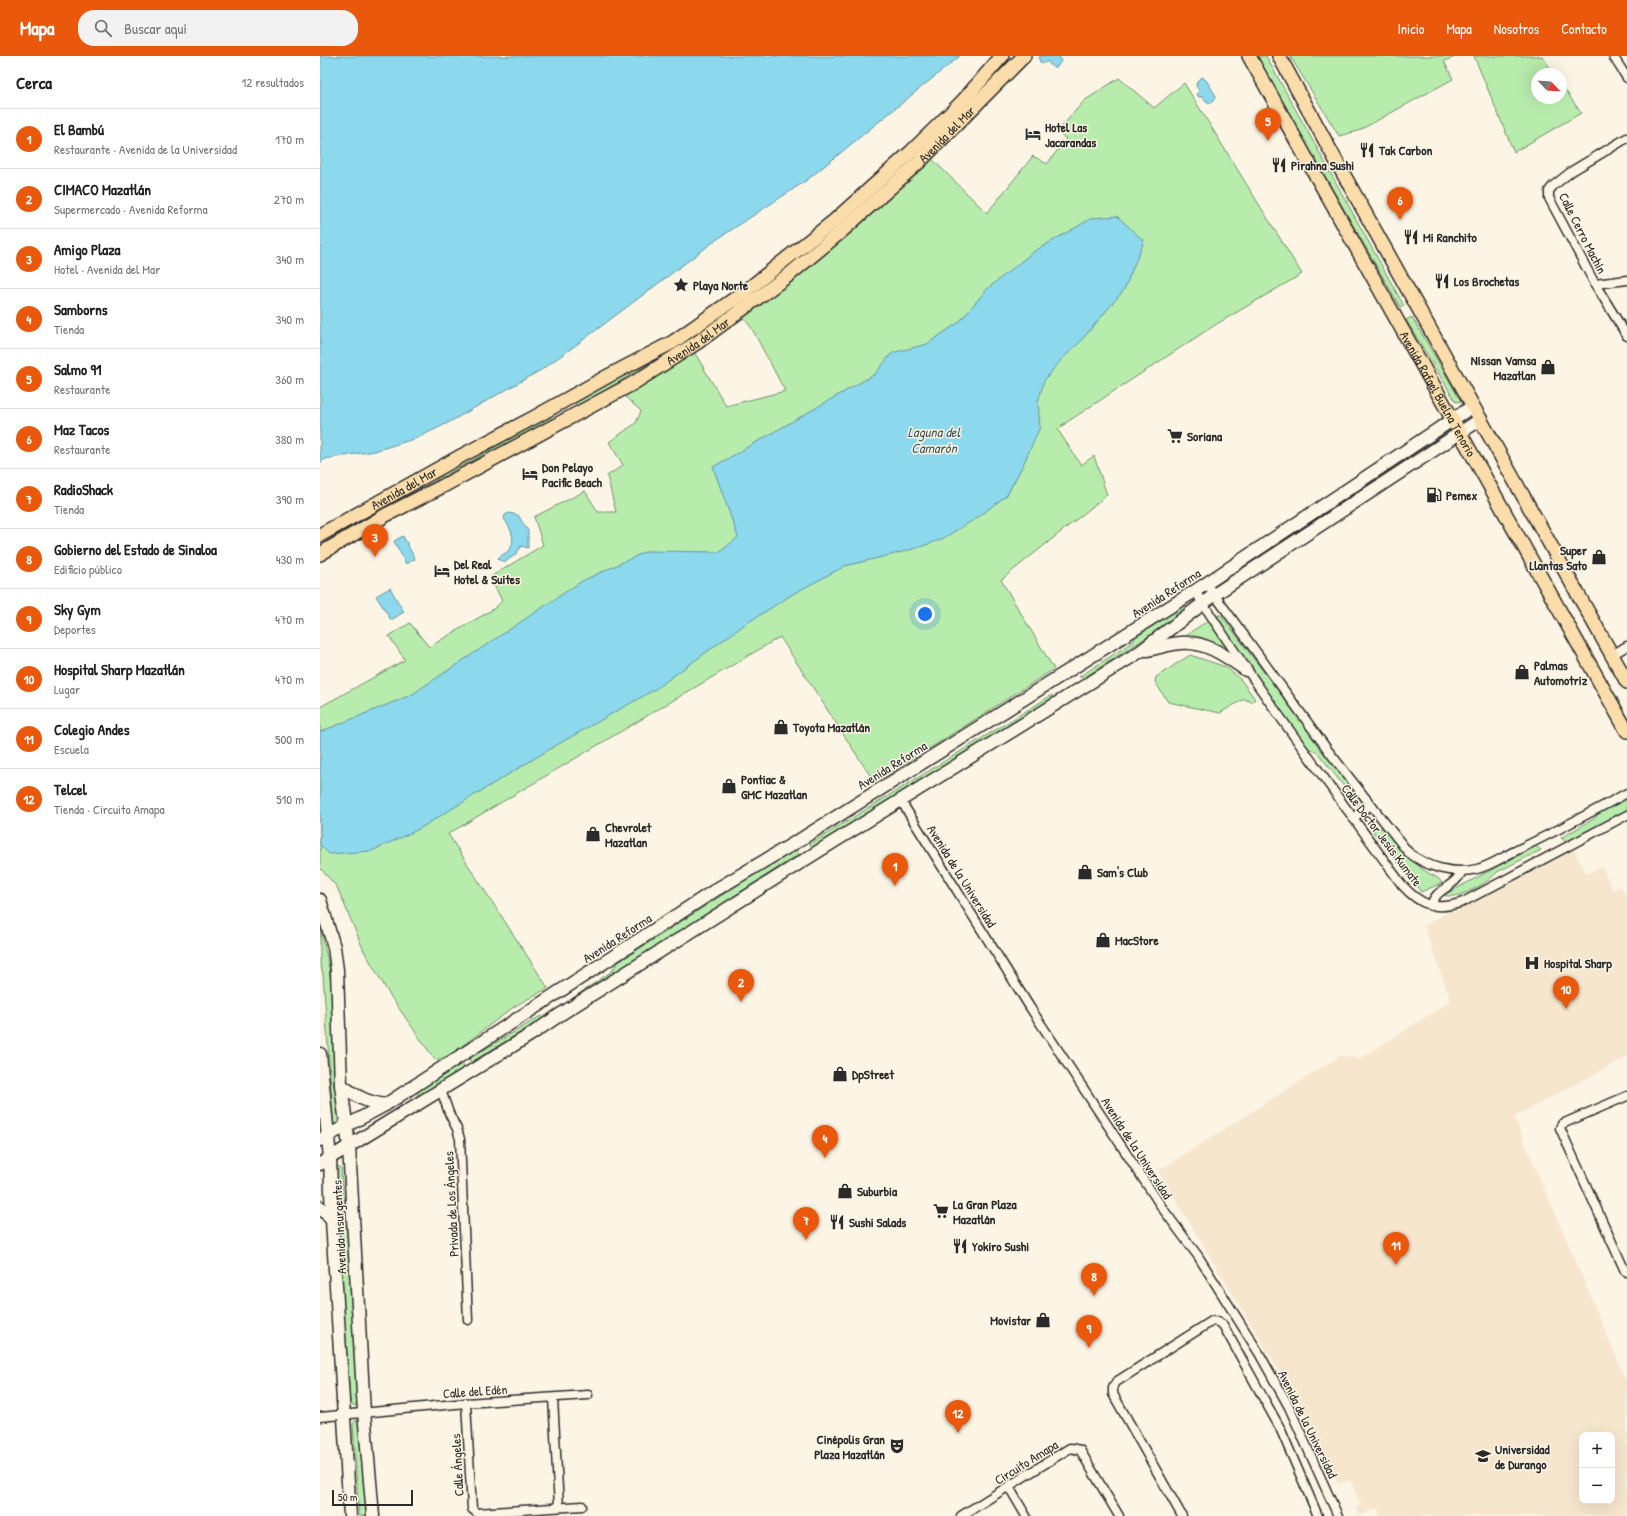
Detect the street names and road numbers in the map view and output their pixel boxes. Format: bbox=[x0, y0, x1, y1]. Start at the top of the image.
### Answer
street label: Avenida del Mar bbox=[914, 102, 979, 167]
street label: Calle Cerro Machín bbox=[1555, 189, 1611, 277]
street label: Avenida del Mar bbox=[663, 313, 733, 369]
street label: Avenida Rafael Buelna Tenorio bbox=[1396, 328, 1480, 460]
street label: Avenida del Mar bbox=[367, 462, 440, 514]
street label: Avenida Reforma bbox=[1128, 564, 1204, 622]
street label: Avenida Reforma bbox=[854, 737, 930, 793]
street label: Calle Doctor Jesús Kumate bbox=[1338, 780, 1426, 890]
street label: Avenida de la Universidad bbox=[923, 821, 1001, 931]
street label: Avenida Reforma bbox=[579, 909, 655, 967]
street label: Avenida de la Universidad bbox=[1097, 1094, 1177, 1202]
street label: Privada de Los Ángeles bbox=[439, 1151, 463, 1257]
street label: Avenida Insurgentes bbox=[328, 1179, 350, 1275]
street label: Avenida de la Universidad bbox=[1274, 1367, 1342, 1481]
street label: Calle del Edén bbox=[442, 1380, 508, 1402]
street label: Calle Ángeles bbox=[446, 1433, 468, 1497]
street label: Circuito Amapa bbox=[991, 1435, 1061, 1489]

